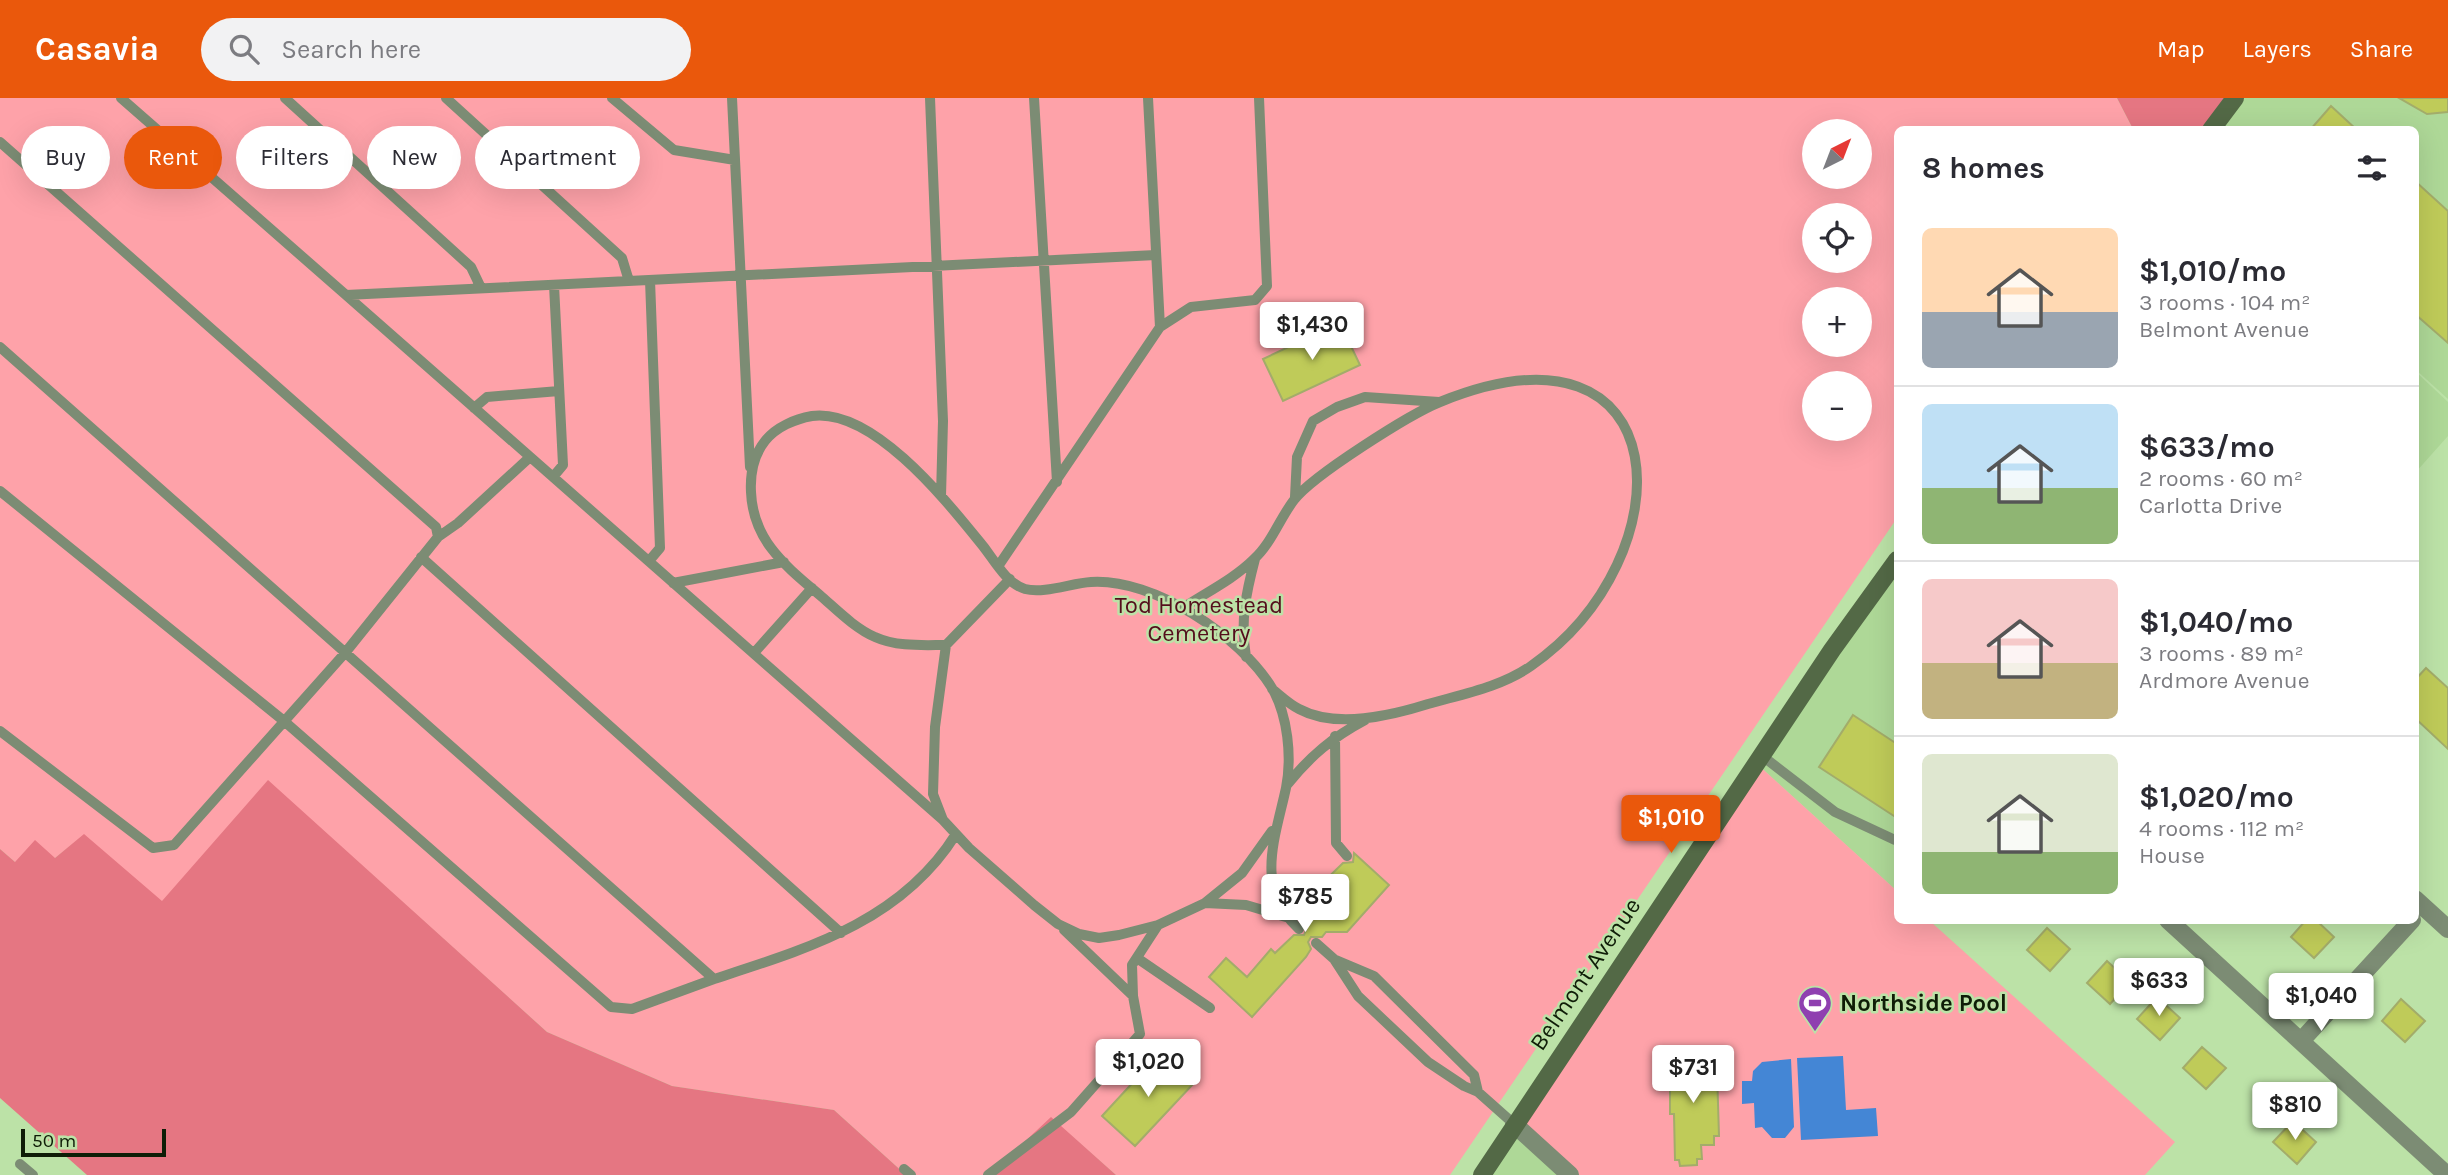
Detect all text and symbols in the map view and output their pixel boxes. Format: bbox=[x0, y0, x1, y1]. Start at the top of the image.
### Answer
search box bbox=[201, 18, 691, 81]
text: Casavia bbox=[35, 30, 159, 68]
icon: search bbox=[225, 30, 263, 68]
text: Search here bbox=[281, 34, 421, 65]
text: Map bbox=[2157, 35, 2205, 63]
text: Layers bbox=[2243, 35, 2312, 63]
text: Share bbox=[2350, 35, 2413, 63]
north arrow bbox=[1802, 119, 1872, 189]
map controls bbox=[1802, 119, 1872, 441]
chip: Buy bbox=[21, 126, 110, 189]
chip: Rent bbox=[124, 126, 222, 189]
chip: Filters bbox=[236, 126, 353, 189]
chip: New bbox=[367, 126, 461, 189]
chip: Apartment bbox=[475, 126, 640, 189]
icon: filters bbox=[2353, 149, 2391, 187]
text: 8 homes bbox=[1922, 150, 2045, 186]
button: locate bbox=[1802, 203, 1872, 273]
text: $1,010/mo bbox=[2139, 253, 2286, 289]
icon: home bbox=[1978, 256, 2062, 340]
button: + bbox=[1802, 287, 1872, 357]
text: 3 rooms · 104 m² bbox=[2139, 289, 2310, 316]
pin: $1,430 bbox=[1255, 302, 1369, 362]
text: $1,430 bbox=[1276, 311, 1348, 338]
text: Belmont Avenue bbox=[2139, 316, 2309, 343]
button: − bbox=[1802, 371, 1872, 441]
text: $633/mo bbox=[2139, 429, 2275, 465]
icon: home bbox=[1978, 432, 2062, 516]
text: 2 rooms · 60 m² bbox=[2139, 465, 2303, 492]
text: Carlotta Drive bbox=[2139, 492, 2282, 519]
park label: Tod Homestead Cemetery bbox=[1115, 591, 1283, 647]
text: $1,040/mo bbox=[2139, 604, 2293, 640]
icon: home bbox=[1978, 607, 2062, 691]
text: 3 rooms · 89 m² bbox=[2139, 640, 2304, 667]
text: Ardmore Avenue bbox=[2139, 667, 2310, 694]
text: $1,020/mo bbox=[2139, 779, 2294, 815]
icon: home bbox=[1978, 782, 2062, 866]
pin: $1,010 bbox=[1614, 796, 1728, 855]
text: $1,010 bbox=[1637, 804, 1705, 831]
text: 4 rooms · 112 m² bbox=[2139, 815, 2304, 842]
text: House bbox=[2139, 842, 2205, 869]
pin: $785 bbox=[1264, 874, 1346, 934]
text: $785 bbox=[1277, 883, 1333, 910]
street label: Belmont Avenue bbox=[1524, 892, 1646, 1056]
pin: $633 bbox=[2118, 958, 2200, 1018]
text: $633 bbox=[2130, 967, 2188, 994]
pin: $1,040 bbox=[2264, 974, 2378, 1033]
text: $1,040 bbox=[2285, 982, 2357, 1009]
sports icon: Northside Pool bbox=[1796, 984, 1834, 1033]
place label: Northside Pool bbox=[1840, 989, 2007, 1017]
pin: $1,020 bbox=[1091, 1040, 1205, 1099]
pin: $731 bbox=[1652, 1046, 1734, 1105]
text: $1,020 bbox=[1112, 1048, 1184, 1075]
text: $731 bbox=[1668, 1054, 1718, 1081]
pin: $810 bbox=[2254, 1082, 2336, 1142]
text: $810 bbox=[2268, 1091, 2322, 1118]
scale bar bbox=[21, 1126, 166, 1158]
text: 50 m bbox=[32, 1130, 76, 1152]

